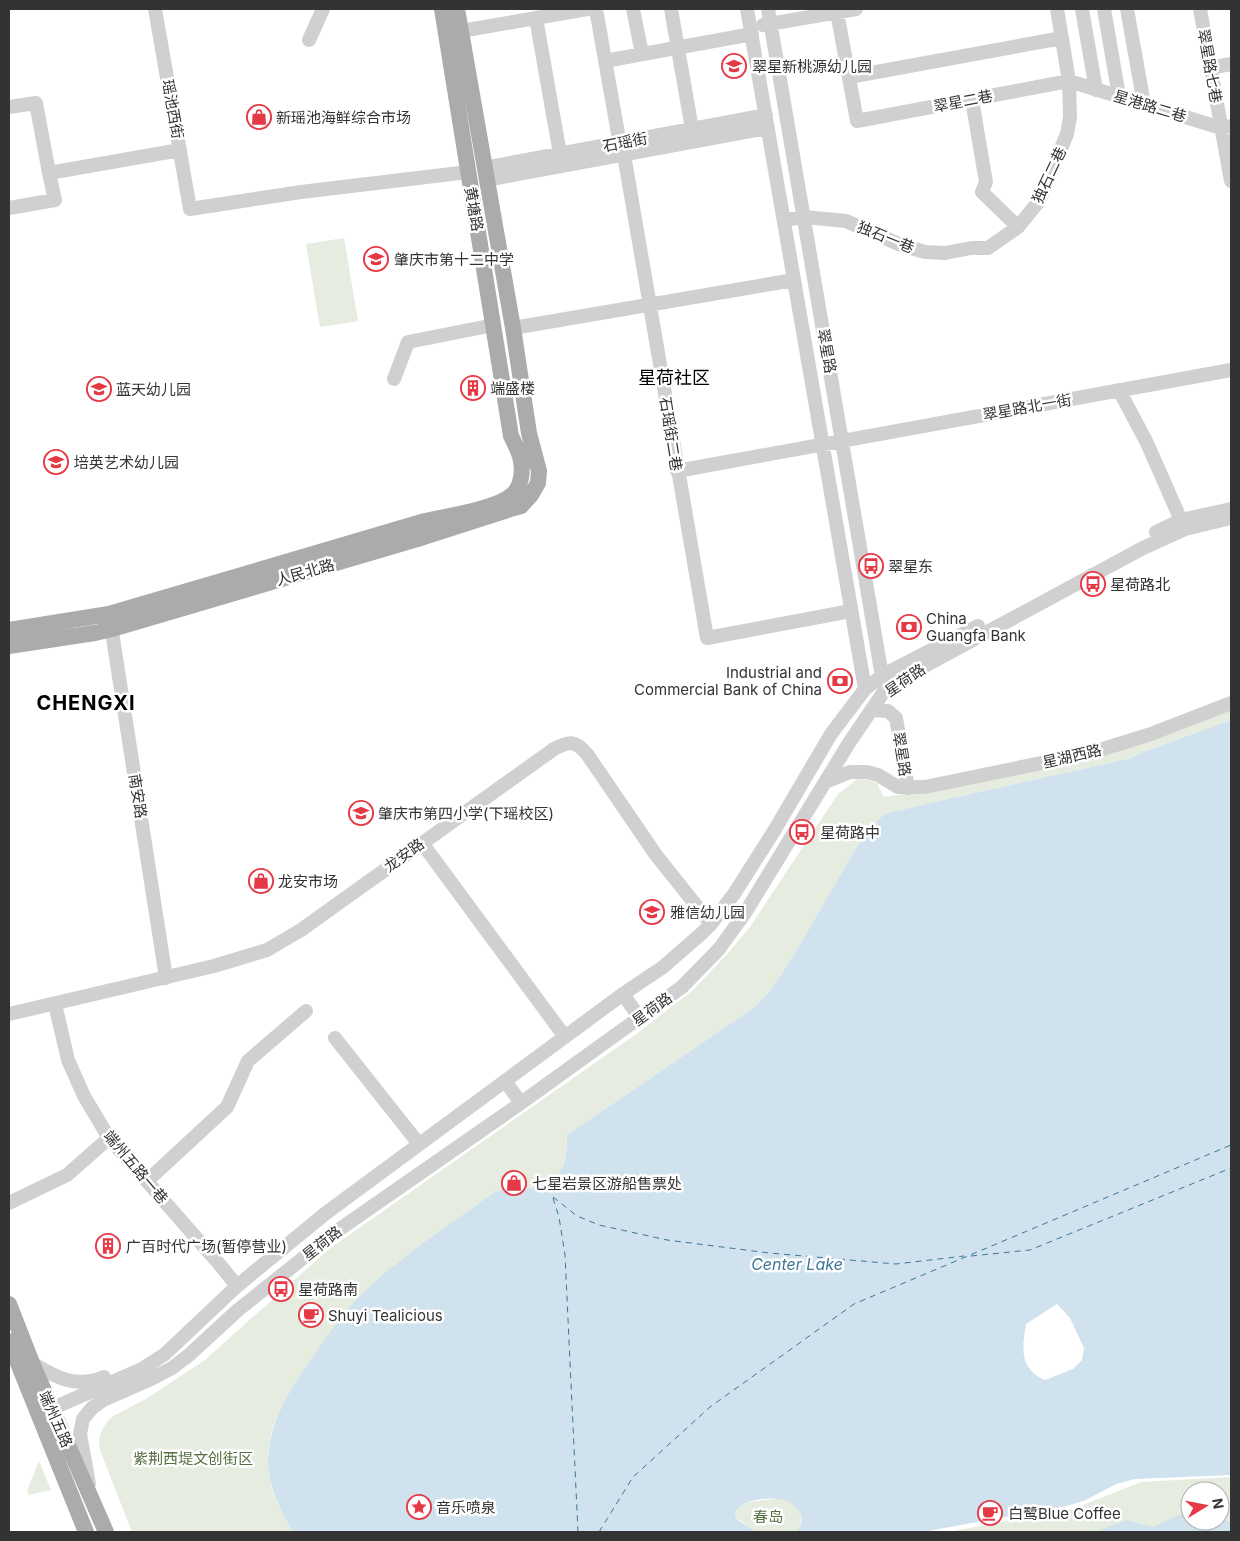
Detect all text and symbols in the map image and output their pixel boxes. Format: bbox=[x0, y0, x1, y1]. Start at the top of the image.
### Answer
street label: 翠星路七巷 bbox=[1194, 27, 1226, 105]
school or university icon: 翠星新桃源幼儿园 bbox=[721, 53, 747, 79]
place label: 翠星新桃源幼儿园 bbox=[752, 57, 872, 76]
street label: 瑶池西街 bbox=[158, 78, 188, 140]
street label: 翠星二巷 bbox=[932, 86, 994, 116]
street label: 星港路二巷 bbox=[1111, 86, 1189, 126]
shop icon: 新瑶池海鲜综合市场 bbox=[246, 104, 272, 130]
place label: 新瑶池海鲜综合市场 bbox=[276, 108, 411, 127]
street label: 石瑶街 bbox=[601, 128, 649, 156]
street label: 独石二巷 bbox=[1028, 144, 1070, 206]
street label: 黄塘路 bbox=[461, 185, 487, 233]
street label: 独石一巷 bbox=[855, 217, 917, 257]
school or university icon: 肇庆市第十二中学 bbox=[363, 246, 389, 272]
place label: 肇庆市第十二中学 bbox=[394, 250, 514, 269]
street label: 翠星路 bbox=[814, 327, 840, 375]
district label: 星荷社区 bbox=[638, 367, 710, 388]
building icon: 端盛楼 bbox=[460, 375, 486, 401]
school or university icon: 蓝天幼儿园 bbox=[86, 376, 112, 402]
place label: 端盛楼 bbox=[490, 379, 535, 398]
place label: 蓝天幼儿园 bbox=[116, 380, 191, 399]
street label: 翠星路北一街 bbox=[981, 390, 1073, 424]
street label: 石瑶街二巷 bbox=[656, 395, 686, 473]
school or university icon: 培英艺术幼儿园 bbox=[43, 449, 69, 475]
place label: 培英艺术幼儿园 bbox=[74, 453, 179, 472]
bus stop icon: 翠星东 bbox=[858, 553, 884, 579]
street label: 人民北路 bbox=[274, 555, 336, 589]
place label: 翠星东 bbox=[888, 557, 933, 576]
bus stop icon: 星荷路北 bbox=[1080, 571, 1106, 597]
place label: 星荷路北 bbox=[1110, 575, 1170, 594]
place label: China Guangfa Bank bbox=[926, 609, 1027, 645]
bank icon: China Guangfa Bank bbox=[896, 614, 922, 640]
street label: 星荷路 bbox=[881, 660, 929, 700]
place label: Industrial and Commercial Bank of China bbox=[634, 663, 822, 699]
bank icon: Industrial and Commercial Bank of China bbox=[827, 668, 853, 694]
district label: CHENGXI bbox=[36, 691, 136, 715]
street label: 翠星路 bbox=[889, 730, 915, 778]
street label: 星湖西路 bbox=[1041, 740, 1103, 772]
street label: 南安路 bbox=[125, 772, 151, 820]
school or university icon: 肇庆市第四小学(下瑶校区) bbox=[348, 800, 374, 826]
place label: 肇庆市第四小学(下瑶校区) bbox=[378, 804, 554, 823]
bus stop icon: 星荷路中 bbox=[789, 819, 815, 845]
place label: 星荷路中 bbox=[820, 823, 880, 842]
street label: 龙安路 bbox=[380, 834, 428, 876]
shop icon: 龙安市场 bbox=[248, 868, 274, 894]
place label: 龙安市场 bbox=[278, 872, 338, 891]
school or university icon: 雅信幼儿园 bbox=[639, 899, 665, 925]
place label: 雅信幼儿园 bbox=[670, 903, 745, 922]
street label: 星荷路 bbox=[628, 988, 676, 1030]
street label: 端州五路一巷 bbox=[100, 1126, 172, 1208]
shop icon: 七星岩景区游船售票处 bbox=[501, 1170, 527, 1196]
place label: 七星岩景区游船售票处 bbox=[532, 1174, 682, 1193]
street label: 星荷路 bbox=[298, 1222, 346, 1264]
building icon: 广百时代广场(暂停营业) bbox=[95, 1233, 121, 1259]
place label: 广百时代广场(暂停营业) bbox=[126, 1237, 287, 1256]
water label: Center Lake bbox=[751, 1254, 843, 1274]
bus stop icon: 星荷路南 bbox=[268, 1276, 294, 1302]
place label: 星荷路南 bbox=[298, 1280, 358, 1299]
cafe icon: Shuyi Tealicious bbox=[298, 1302, 324, 1328]
place label: Shuyi Tealicious bbox=[328, 1306, 443, 1325]
street label: 端州五路 bbox=[35, 1388, 77, 1450]
park label: 紫荆西堤文创街区 bbox=[133, 1449, 253, 1468]
north arrow bbox=[1180, 1481, 1230, 1531]
place icon: 音乐喷泉 bbox=[406, 1494, 432, 1520]
text: N bbox=[1209, 1497, 1228, 1510]
place label: 音乐喷泉 bbox=[436, 1498, 496, 1517]
cafe icon: 白鹭Blue Coffee bbox=[977, 1500, 1003, 1526]
place label: 白鹭Blue Coffee bbox=[1008, 1504, 1121, 1523]
park label: 春岛 bbox=[753, 1507, 783, 1526]

